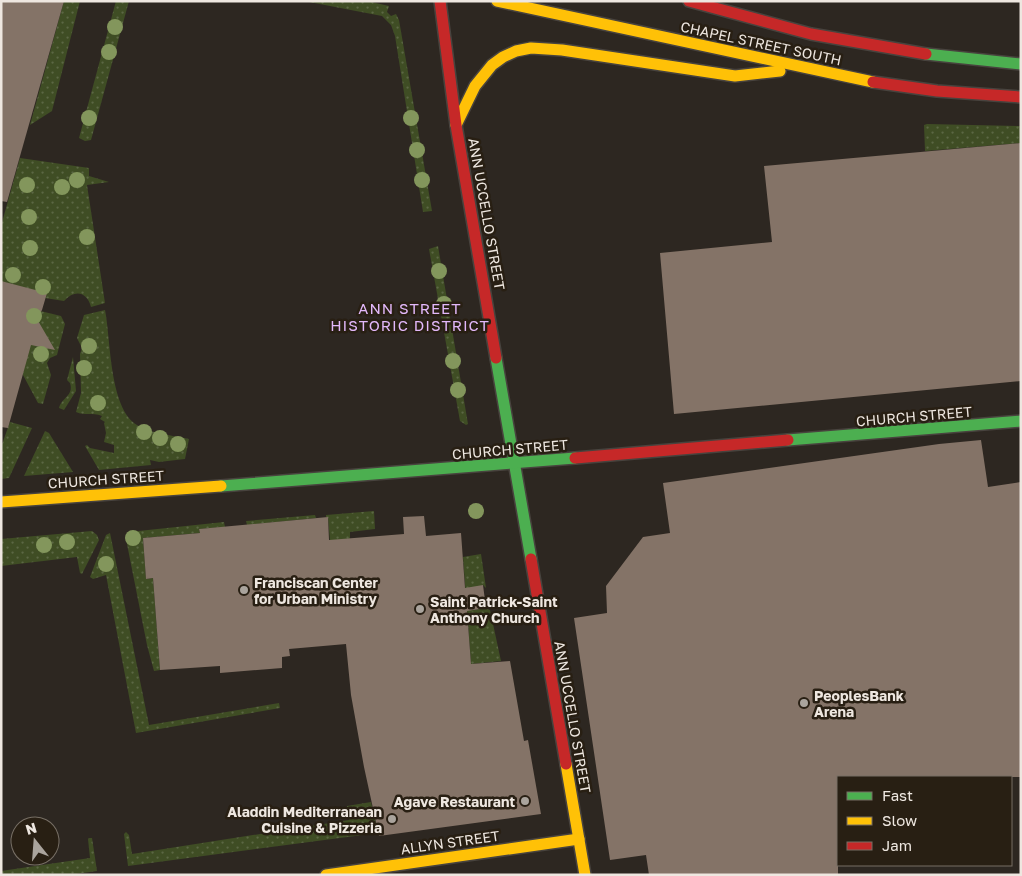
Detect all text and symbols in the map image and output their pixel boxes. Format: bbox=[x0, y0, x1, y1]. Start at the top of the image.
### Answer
street label: CHAPEL STREET SOUTH bbox=[679, 18, 843, 68]
street label: ANN UCCELLO STREET bbox=[465, 137, 509, 292]
district label: ANN STREET HISTORIC DISTRICT bbox=[330, 299, 490, 334]
street label: CHURCH STREET bbox=[855, 402, 973, 430]
street label: CHURCH STREET bbox=[451, 435, 569, 463]
street label: CHURCH STREET bbox=[47, 466, 165, 492]
place label: Franciscan Center for Urban Ministry bbox=[254, 574, 379, 607]
marker: Franciscan Center for Urban Ministry bbox=[238, 584, 250, 596]
place label: Saint Patrick-Saint Anthony Church bbox=[430, 593, 558, 626]
marker: Saint Patrick-Saint Anthony Church bbox=[414, 603, 426, 615]
street label: ANN UCCELLO STREET bbox=[551, 640, 595, 795]
place label: PeoplesBank Arena bbox=[814, 687, 904, 720]
marker: PeoplesBank Arena bbox=[798, 697, 810, 709]
legend bbox=[837, 776, 1012, 866]
text: Fast bbox=[882, 786, 913, 804]
place label: Agave Restaurant bbox=[394, 793, 515, 810]
marker: Agave Restaurant bbox=[519, 795, 531, 807]
place label: Aladdin Mediterranean Cuisine & Pizzeria bbox=[227, 803, 382, 836]
text: Slow bbox=[882, 811, 917, 829]
marker: Aladdin Mediterranean Cuisine & Pizzeria bbox=[386, 813, 398, 825]
north arrow bbox=[10, 816, 60, 866]
text: N bbox=[23, 818, 39, 838]
street label: ALLYN STREET bbox=[399, 827, 501, 857]
text: Jam bbox=[882, 836, 912, 854]

